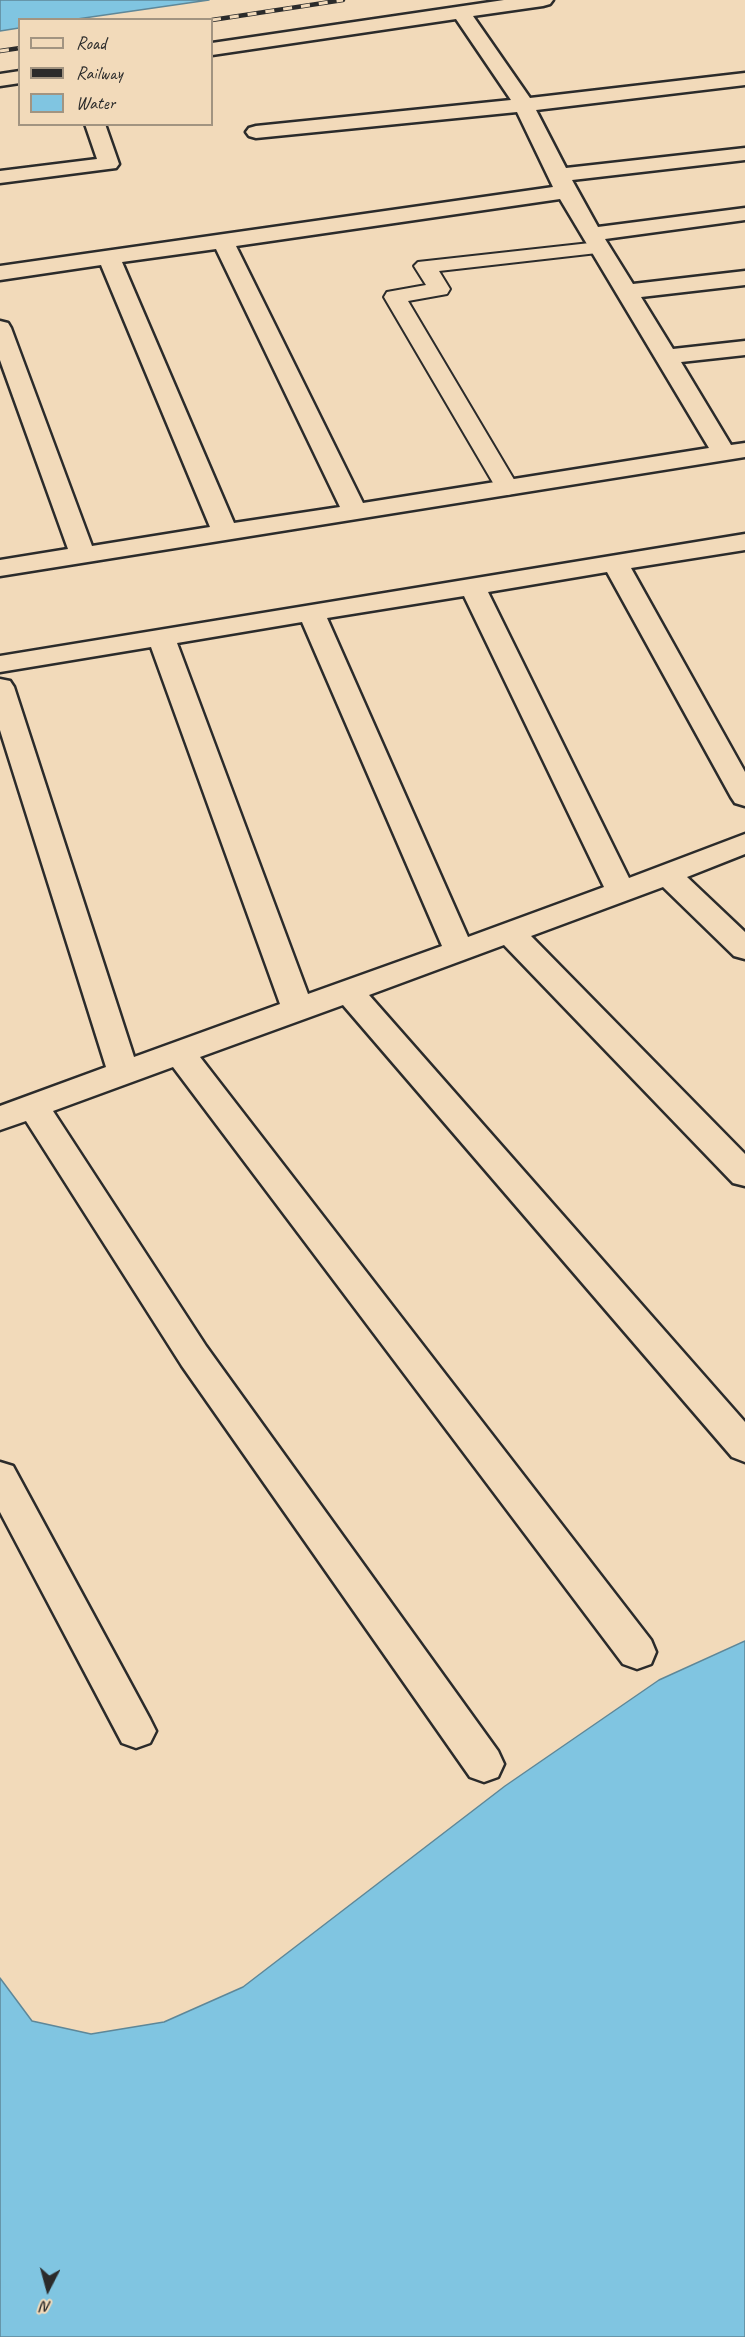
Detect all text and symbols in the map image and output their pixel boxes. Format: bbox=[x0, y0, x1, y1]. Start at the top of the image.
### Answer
legend bbox=[18, 18, 213, 126]
text: Road bbox=[76, 32, 106, 54]
text: Railway bbox=[76, 62, 123, 84]
text: Water bbox=[76, 92, 115, 114]
north arrow bbox=[18, 2259, 78, 2319]
text: N bbox=[40, 2296, 52, 2317]

